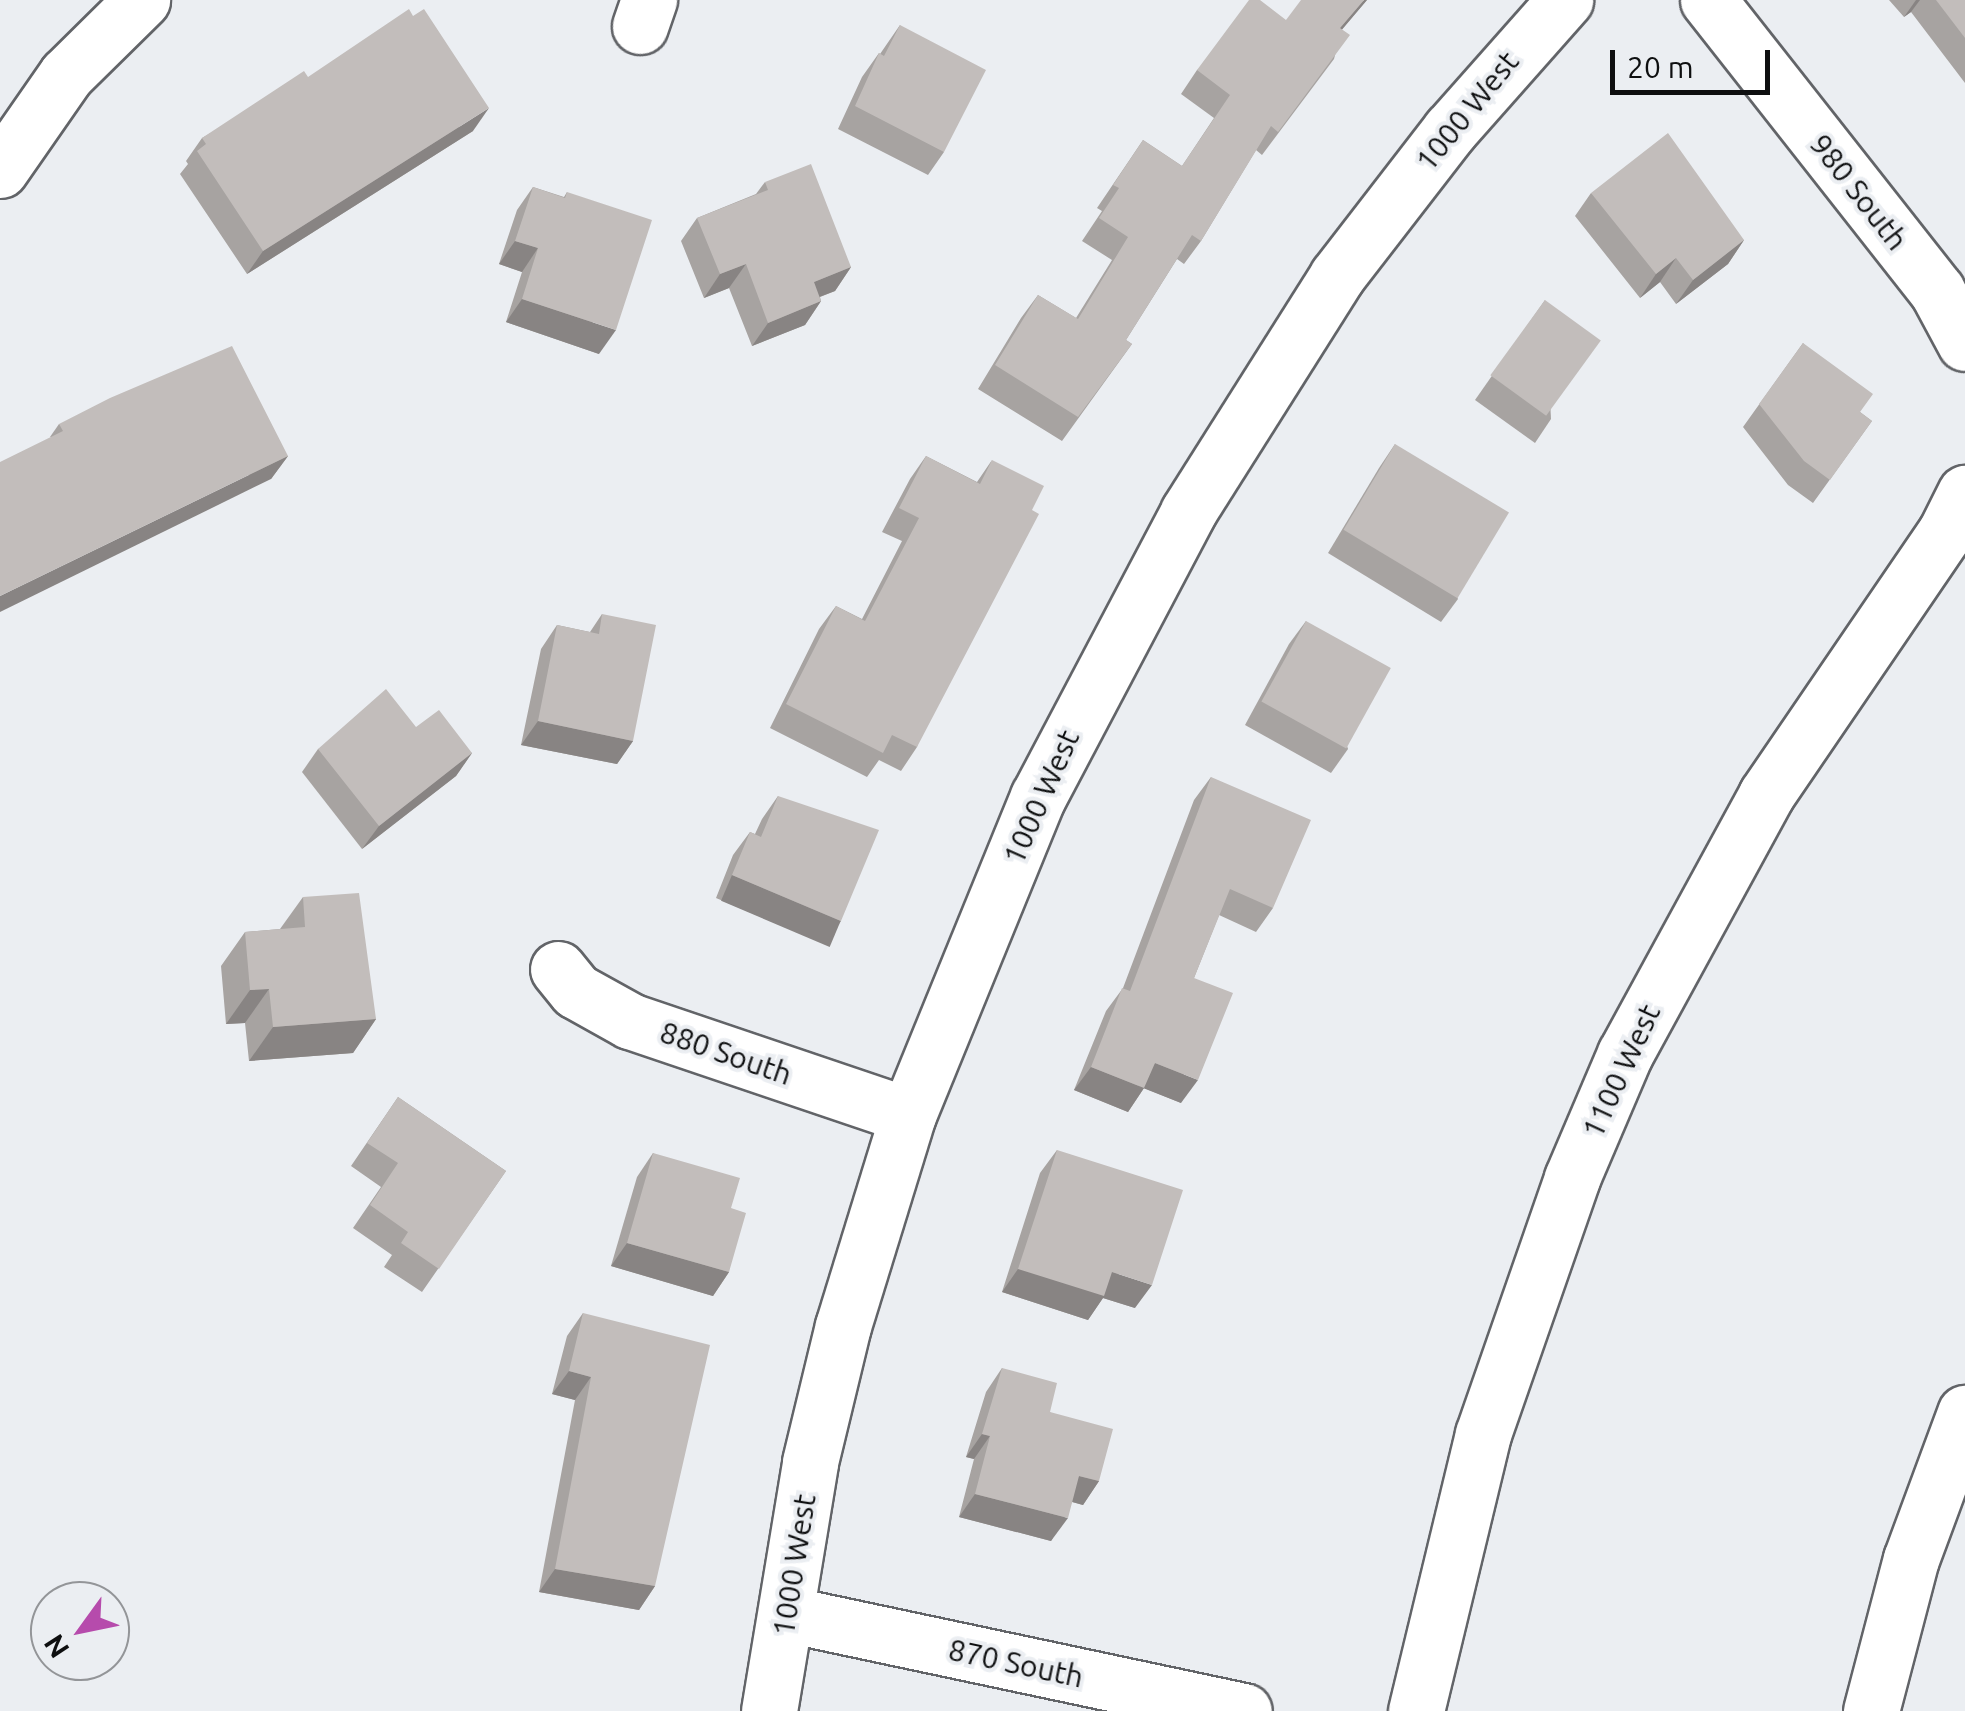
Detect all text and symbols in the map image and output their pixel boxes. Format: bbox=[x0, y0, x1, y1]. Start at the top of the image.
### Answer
scale bar bbox=[1615, 30, 1775, 92]
street label: 1000 West bbox=[1408, 44, 1526, 178]
text: 20 m bbox=[1627, 50, 1694, 84]
street label: 980 South bbox=[1803, 127, 1915, 257]
street label: 1000 West bbox=[995, 724, 1087, 870]
street label: 1100 West bbox=[1574, 998, 1668, 1144]
street label: 880 South bbox=[655, 1014, 797, 1092]
street label: 1000 West bbox=[765, 1491, 823, 1639]
north arrow bbox=[30, 1581, 130, 1681]
text: N bbox=[37, 1629, 75, 1664]
street label: 870 South bbox=[945, 1631, 1087, 1695]

